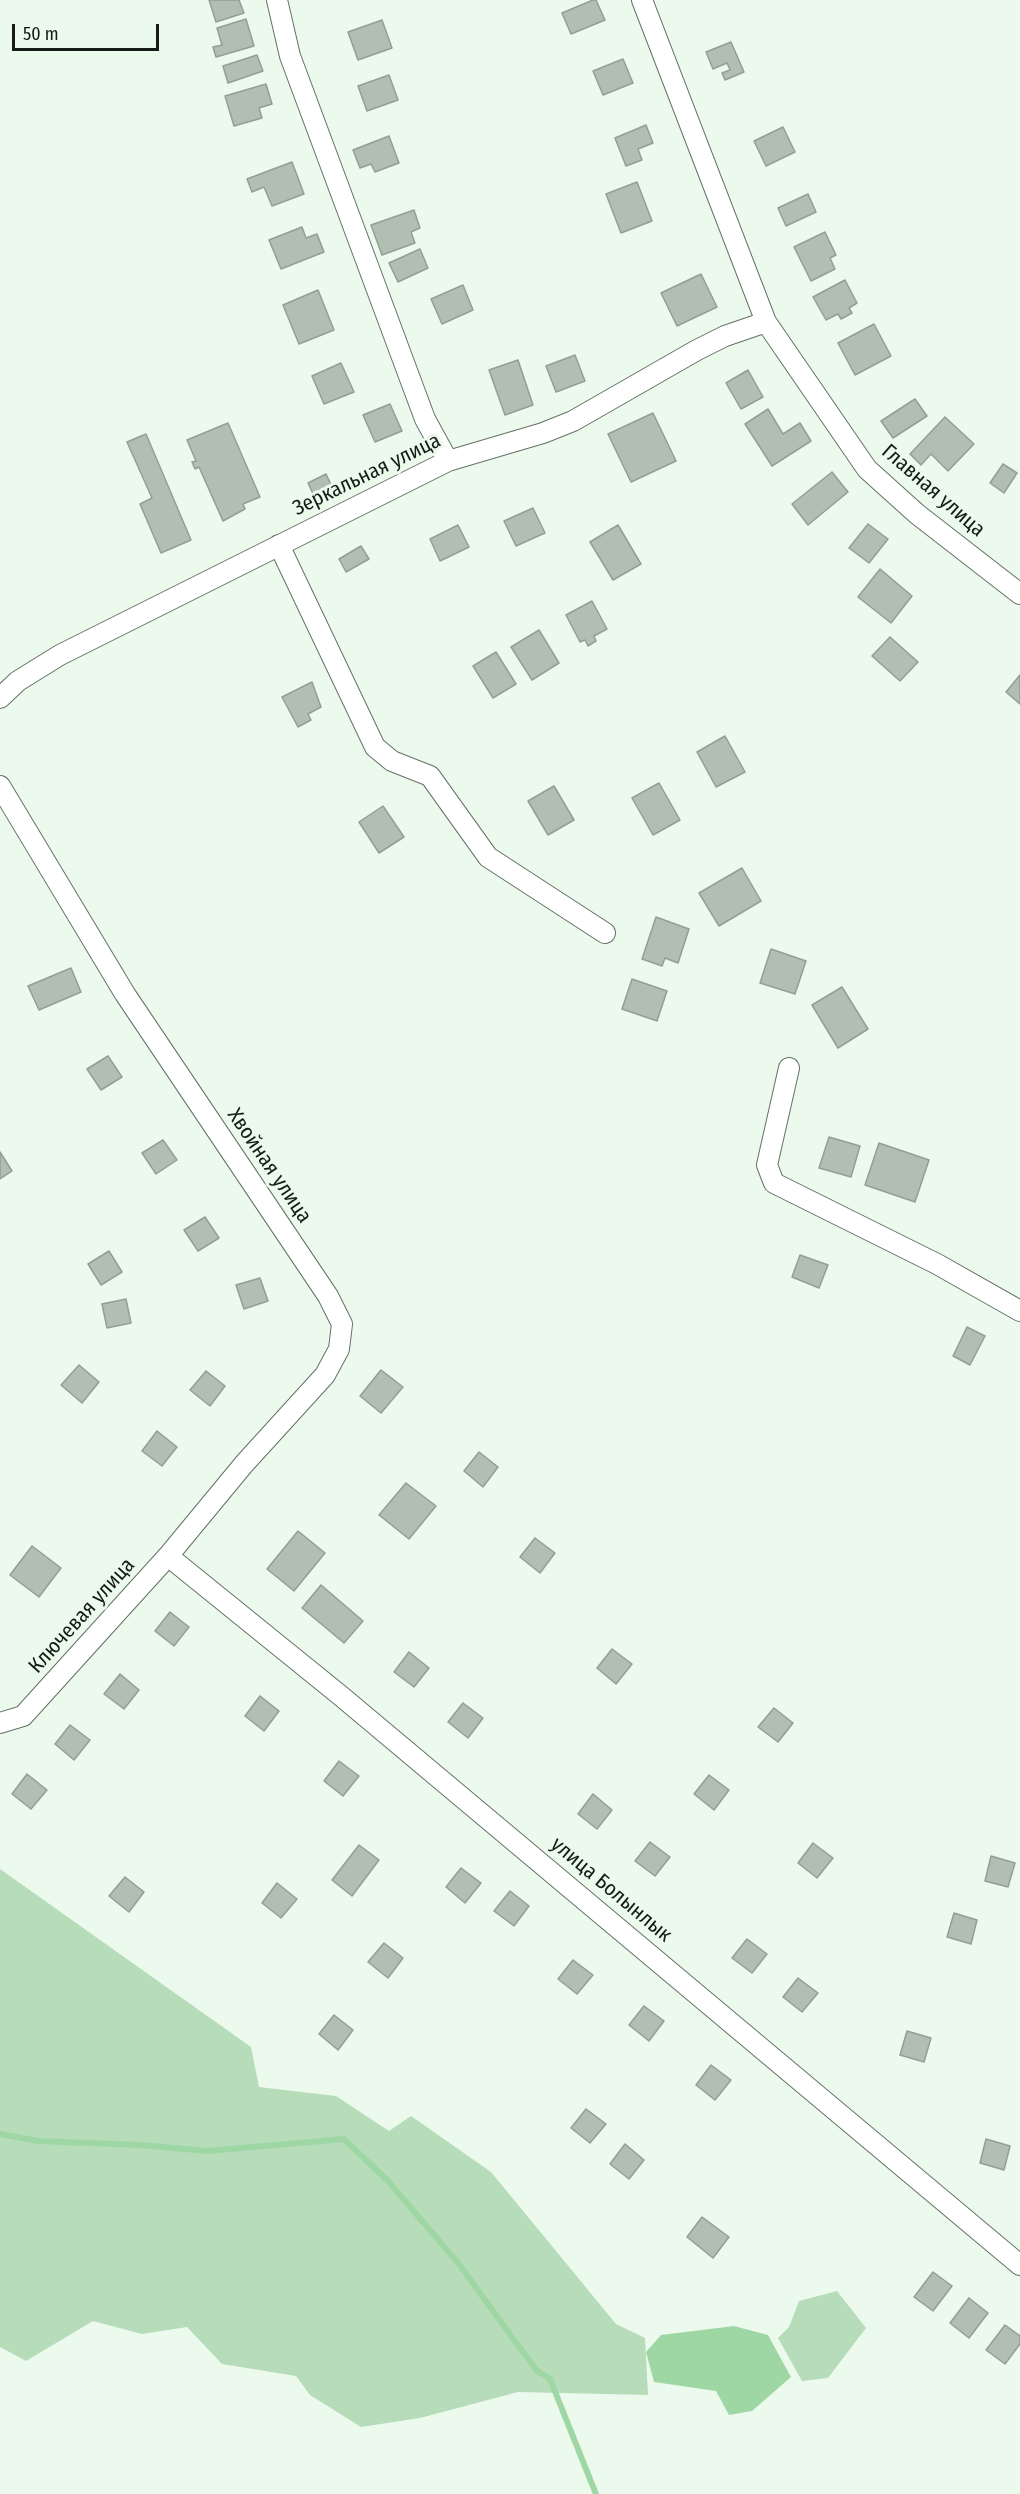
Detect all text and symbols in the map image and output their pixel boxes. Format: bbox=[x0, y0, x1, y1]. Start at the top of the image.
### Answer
scale bar bbox=[15, 12, 162, 50]
text: 50 m bbox=[23, 23, 59, 45]
street label: Зеркальная улица bbox=[289, 428, 445, 522]
street label: Главная улица bbox=[876, 439, 990, 543]
street label: Хвойная улица bbox=[222, 1104, 316, 1228]
street label: Ключевая улица bbox=[24, 1553, 140, 1679]
street label: улица Болынлык bbox=[545, 1832, 677, 1948]

